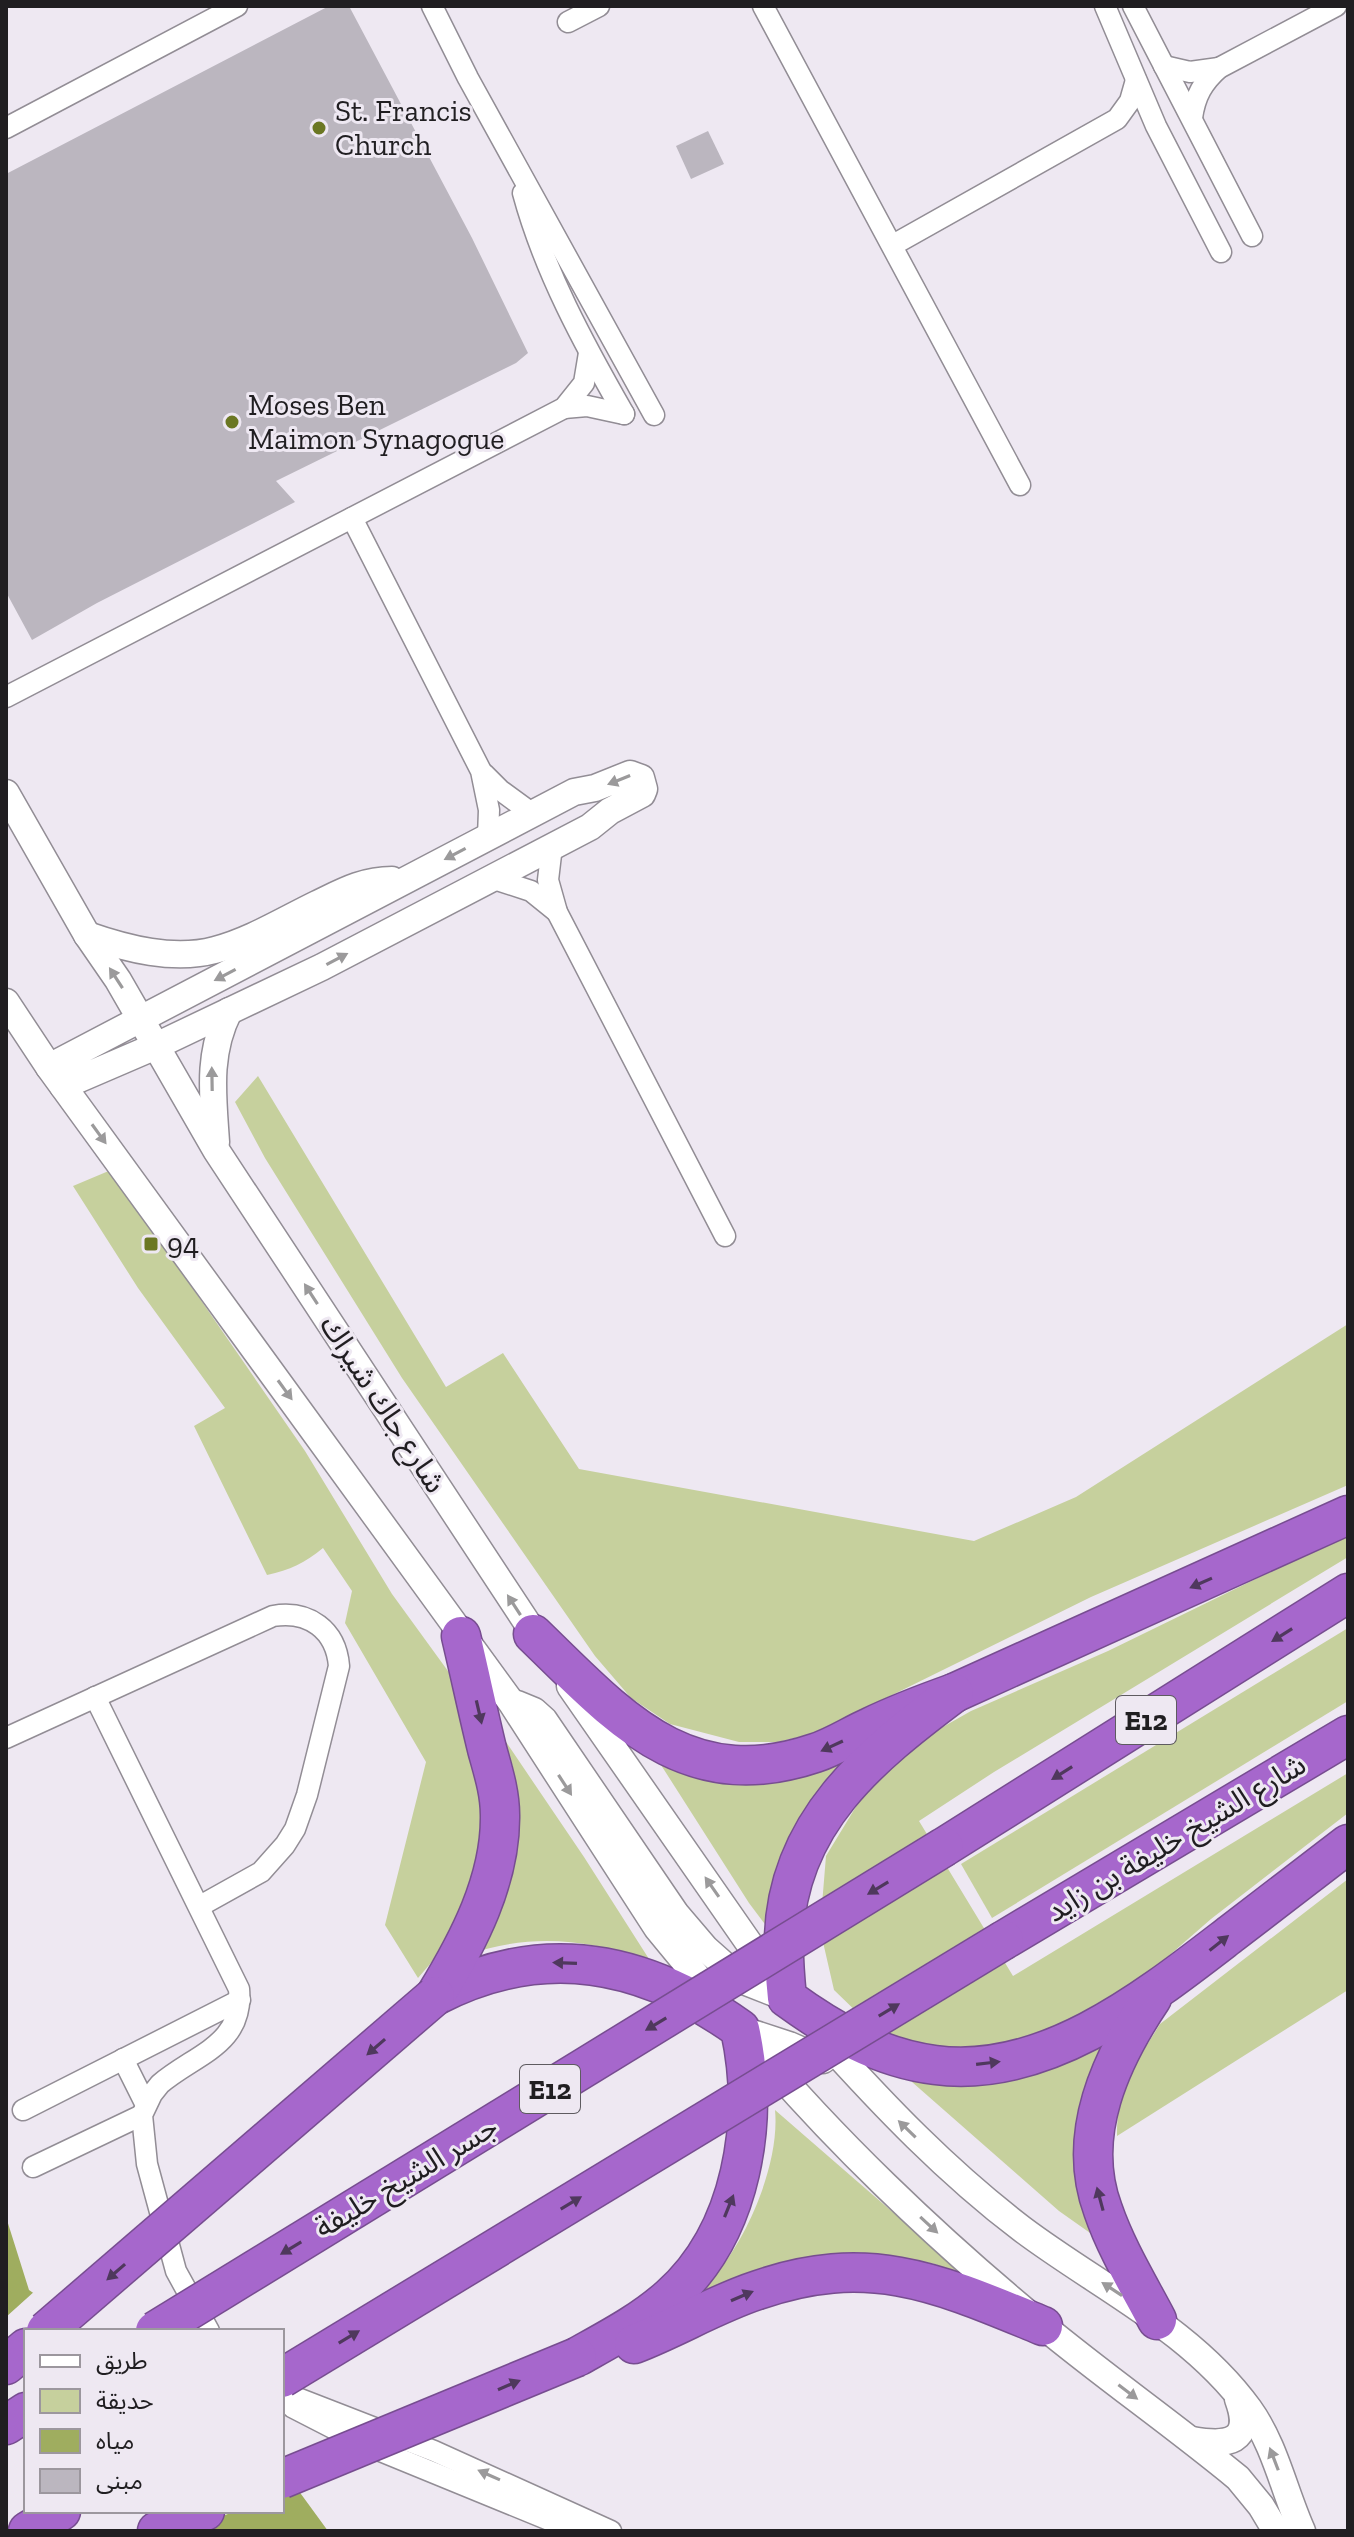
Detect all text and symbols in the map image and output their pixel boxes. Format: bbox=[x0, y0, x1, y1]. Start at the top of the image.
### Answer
place label: St. Francis Church bbox=[335, 93, 472, 163]
marker: St. Francis Church bbox=[310, 119, 328, 137]
place label: Moses Ben Maimon Synagogue bbox=[248, 387, 504, 457]
marker: Moses Ben Maimon Synagogue bbox=[223, 413, 241, 431]
one-way arrow bbox=[607, 773, 630, 786]
one-way arrow bbox=[444, 848, 467, 861]
one-way arrow bbox=[326, 952, 348, 966]
one-way arrow bbox=[108, 967, 123, 988]
one-way arrow bbox=[213, 968, 236, 981]
one-way arrow bbox=[206, 1066, 219, 1091]
one-way arrow bbox=[91, 1124, 106, 1145]
place label: 94 bbox=[167, 1226, 199, 1262]
marker: 94 bbox=[142, 1235, 160, 1253]
one-way arrow bbox=[304, 1283, 318, 1305]
street label: شارع جاك شيراك bbox=[309, 1308, 454, 1502]
one-way arrow bbox=[277, 1379, 293, 1401]
one-way arrow bbox=[1189, 1576, 1213, 1589]
one-way arrow bbox=[507, 1595, 522, 1616]
one-way arrow bbox=[1271, 1628, 1293, 1642]
road number: E12 bbox=[1116, 1696, 1176, 1744]
one-way arrow bbox=[473, 1700, 485, 1725]
one-way arrow bbox=[820, 1739, 843, 1753]
street label: شارع الشيخ خليفة بن زايد bbox=[1040, 1746, 1314, 1933]
one-way arrow bbox=[1051, 1766, 1073, 1780]
one-way arrow bbox=[557, 1774, 572, 1795]
one-way arrow bbox=[704, 1876, 720, 1898]
one-way arrow bbox=[867, 1881, 888, 1896]
one-way arrow bbox=[1209, 1935, 1229, 1951]
one-way arrow bbox=[552, 1957, 577, 1970]
one-way arrow bbox=[878, 2003, 900, 2017]
one-way arrow bbox=[645, 2017, 667, 2031]
one-way arrow bbox=[366, 2038, 386, 2055]
one-way arrow bbox=[976, 2056, 1001, 2069]
road number: E12 bbox=[520, 2065, 580, 2113]
street label: جسر الشيخ خليفة bbox=[308, 2108, 506, 2249]
one-way arrow bbox=[898, 2121, 917, 2139]
one-way arrow bbox=[1094, 2186, 1106, 2211]
one-way arrow bbox=[723, 2194, 736, 2218]
one-way arrow bbox=[560, 2196, 582, 2210]
one-way arrow bbox=[919, 2215, 938, 2233]
one-way arrow bbox=[280, 2240, 302, 2254]
one-way arrow bbox=[106, 2263, 126, 2280]
one-way arrow bbox=[1101, 2281, 1122, 2296]
one-way arrow bbox=[730, 2289, 754, 2302]
legend bbox=[24, 2329, 284, 2513]
one-way arrow bbox=[338, 2330, 360, 2344]
text: طريق bbox=[96, 2346, 148, 2376]
one-way arrow bbox=[497, 2378, 521, 2391]
one-way arrow bbox=[1118, 2383, 1138, 2399]
text: حديقة bbox=[96, 2386, 154, 2415]
text: مياه bbox=[96, 2426, 134, 2455]
one-way arrow bbox=[1267, 2447, 1280, 2471]
text: مبنى bbox=[96, 2466, 143, 2495]
one-way arrow bbox=[477, 2469, 501, 2482]

